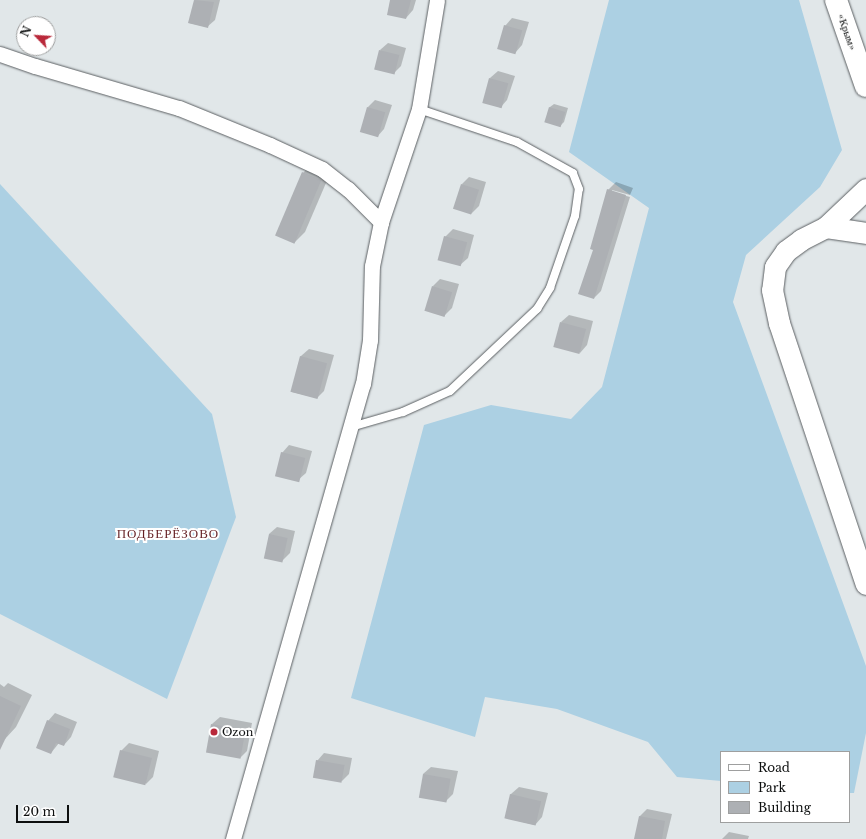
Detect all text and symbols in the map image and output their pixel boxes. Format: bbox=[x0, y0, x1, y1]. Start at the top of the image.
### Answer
street label: «Крым» bbox=[835, 12, 859, 52]
north arrow bbox=[16, 16, 56, 56]
text: N bbox=[18, 24, 35, 39]
district label: ПОДБЕРЁЗОВО bbox=[117, 526, 219, 542]
place label: Ozon bbox=[222, 725, 253, 739]
marker: Ozon bbox=[209, 727, 219, 737]
legend bbox=[720, 751, 850, 823]
text: Road bbox=[758, 760, 790, 775]
text: Park bbox=[758, 780, 786, 795]
scale bar bbox=[18, 797, 71, 823]
text: Building bbox=[758, 800, 811, 815]
text: 20 m bbox=[23, 804, 55, 819]

